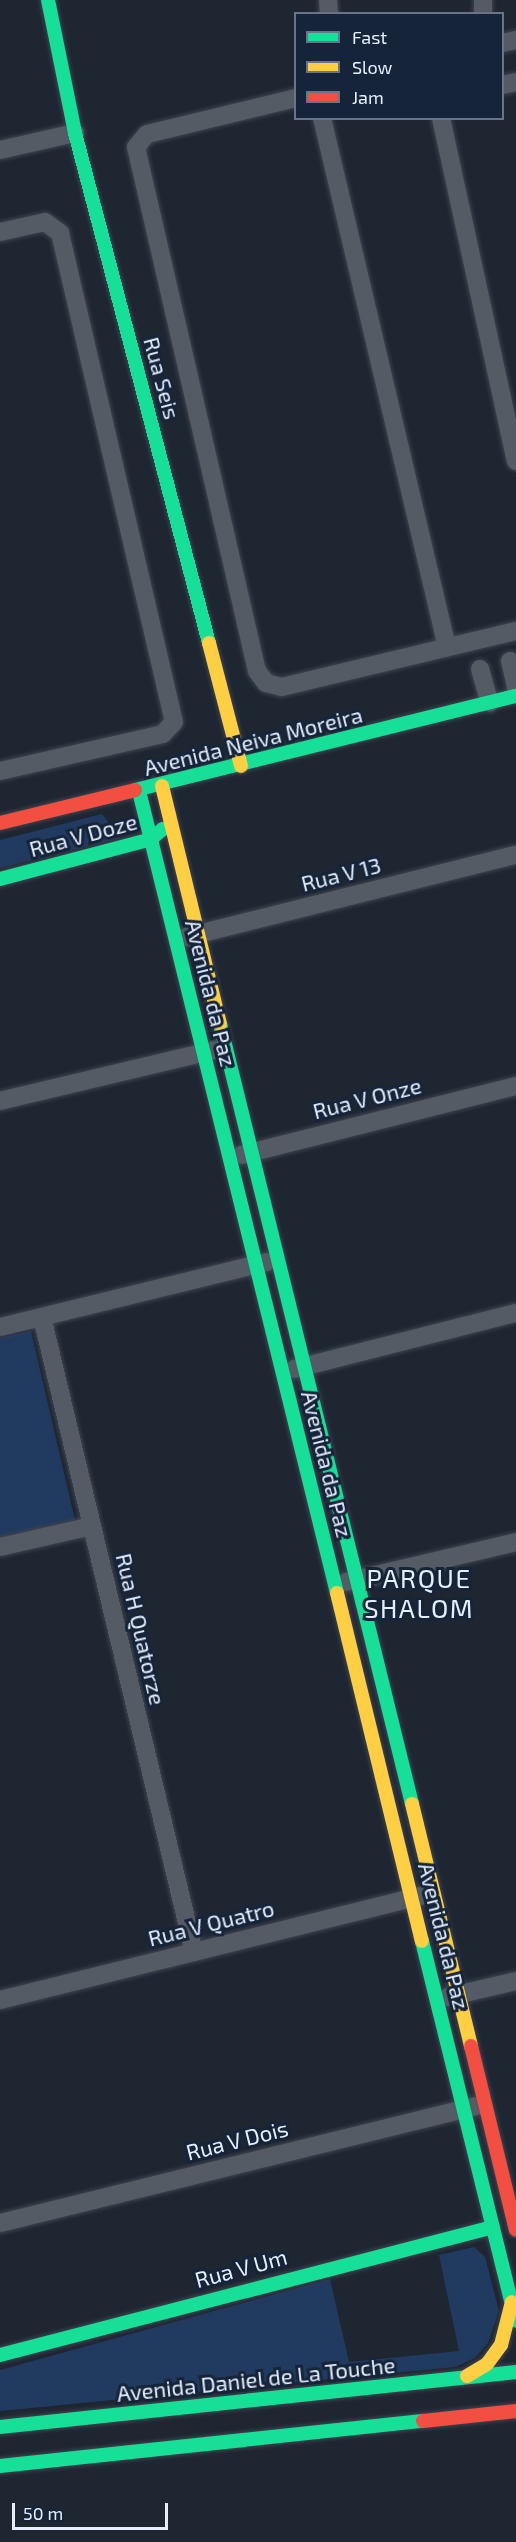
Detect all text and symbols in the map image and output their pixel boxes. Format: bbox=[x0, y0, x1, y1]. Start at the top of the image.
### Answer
legend bbox=[294, 12, 504, 120]
text: Fast bbox=[352, 26, 387, 48]
text: Slow bbox=[352, 56, 392, 78]
text: Jam bbox=[352, 86, 384, 108]
street label: Rua Seis bbox=[138, 334, 186, 422]
street label: Avenida Neiva Moreira bbox=[141, 701, 365, 781]
street label: Rua V Doze bbox=[26, 808, 140, 862]
street label: Rua V 13 bbox=[298, 851, 384, 897]
street label: Avenida da Paz bbox=[180, 917, 242, 1069]
street label: Rua V Onze bbox=[310, 1072, 424, 1124]
street label: Avenida da Paz bbox=[296, 1388, 358, 1540]
street label: Rua H Quatorze bbox=[111, 1551, 171, 1707]
district label: PARQUE SHALOM bbox=[364, 1562, 474, 1624]
street label: Avenida da Paz bbox=[413, 1860, 475, 2012]
street label: Rua V Quatro bbox=[145, 1894, 277, 1952]
street label: Rua V Dois bbox=[183, 2114, 291, 2166]
street label: Rua V Um bbox=[192, 2243, 290, 2293]
street label: Avenida Daniel de La Touche bbox=[115, 2351, 397, 2407]
scale bar bbox=[15, 2491, 171, 2529]
text: 50 m bbox=[23, 2502, 63, 2524]

